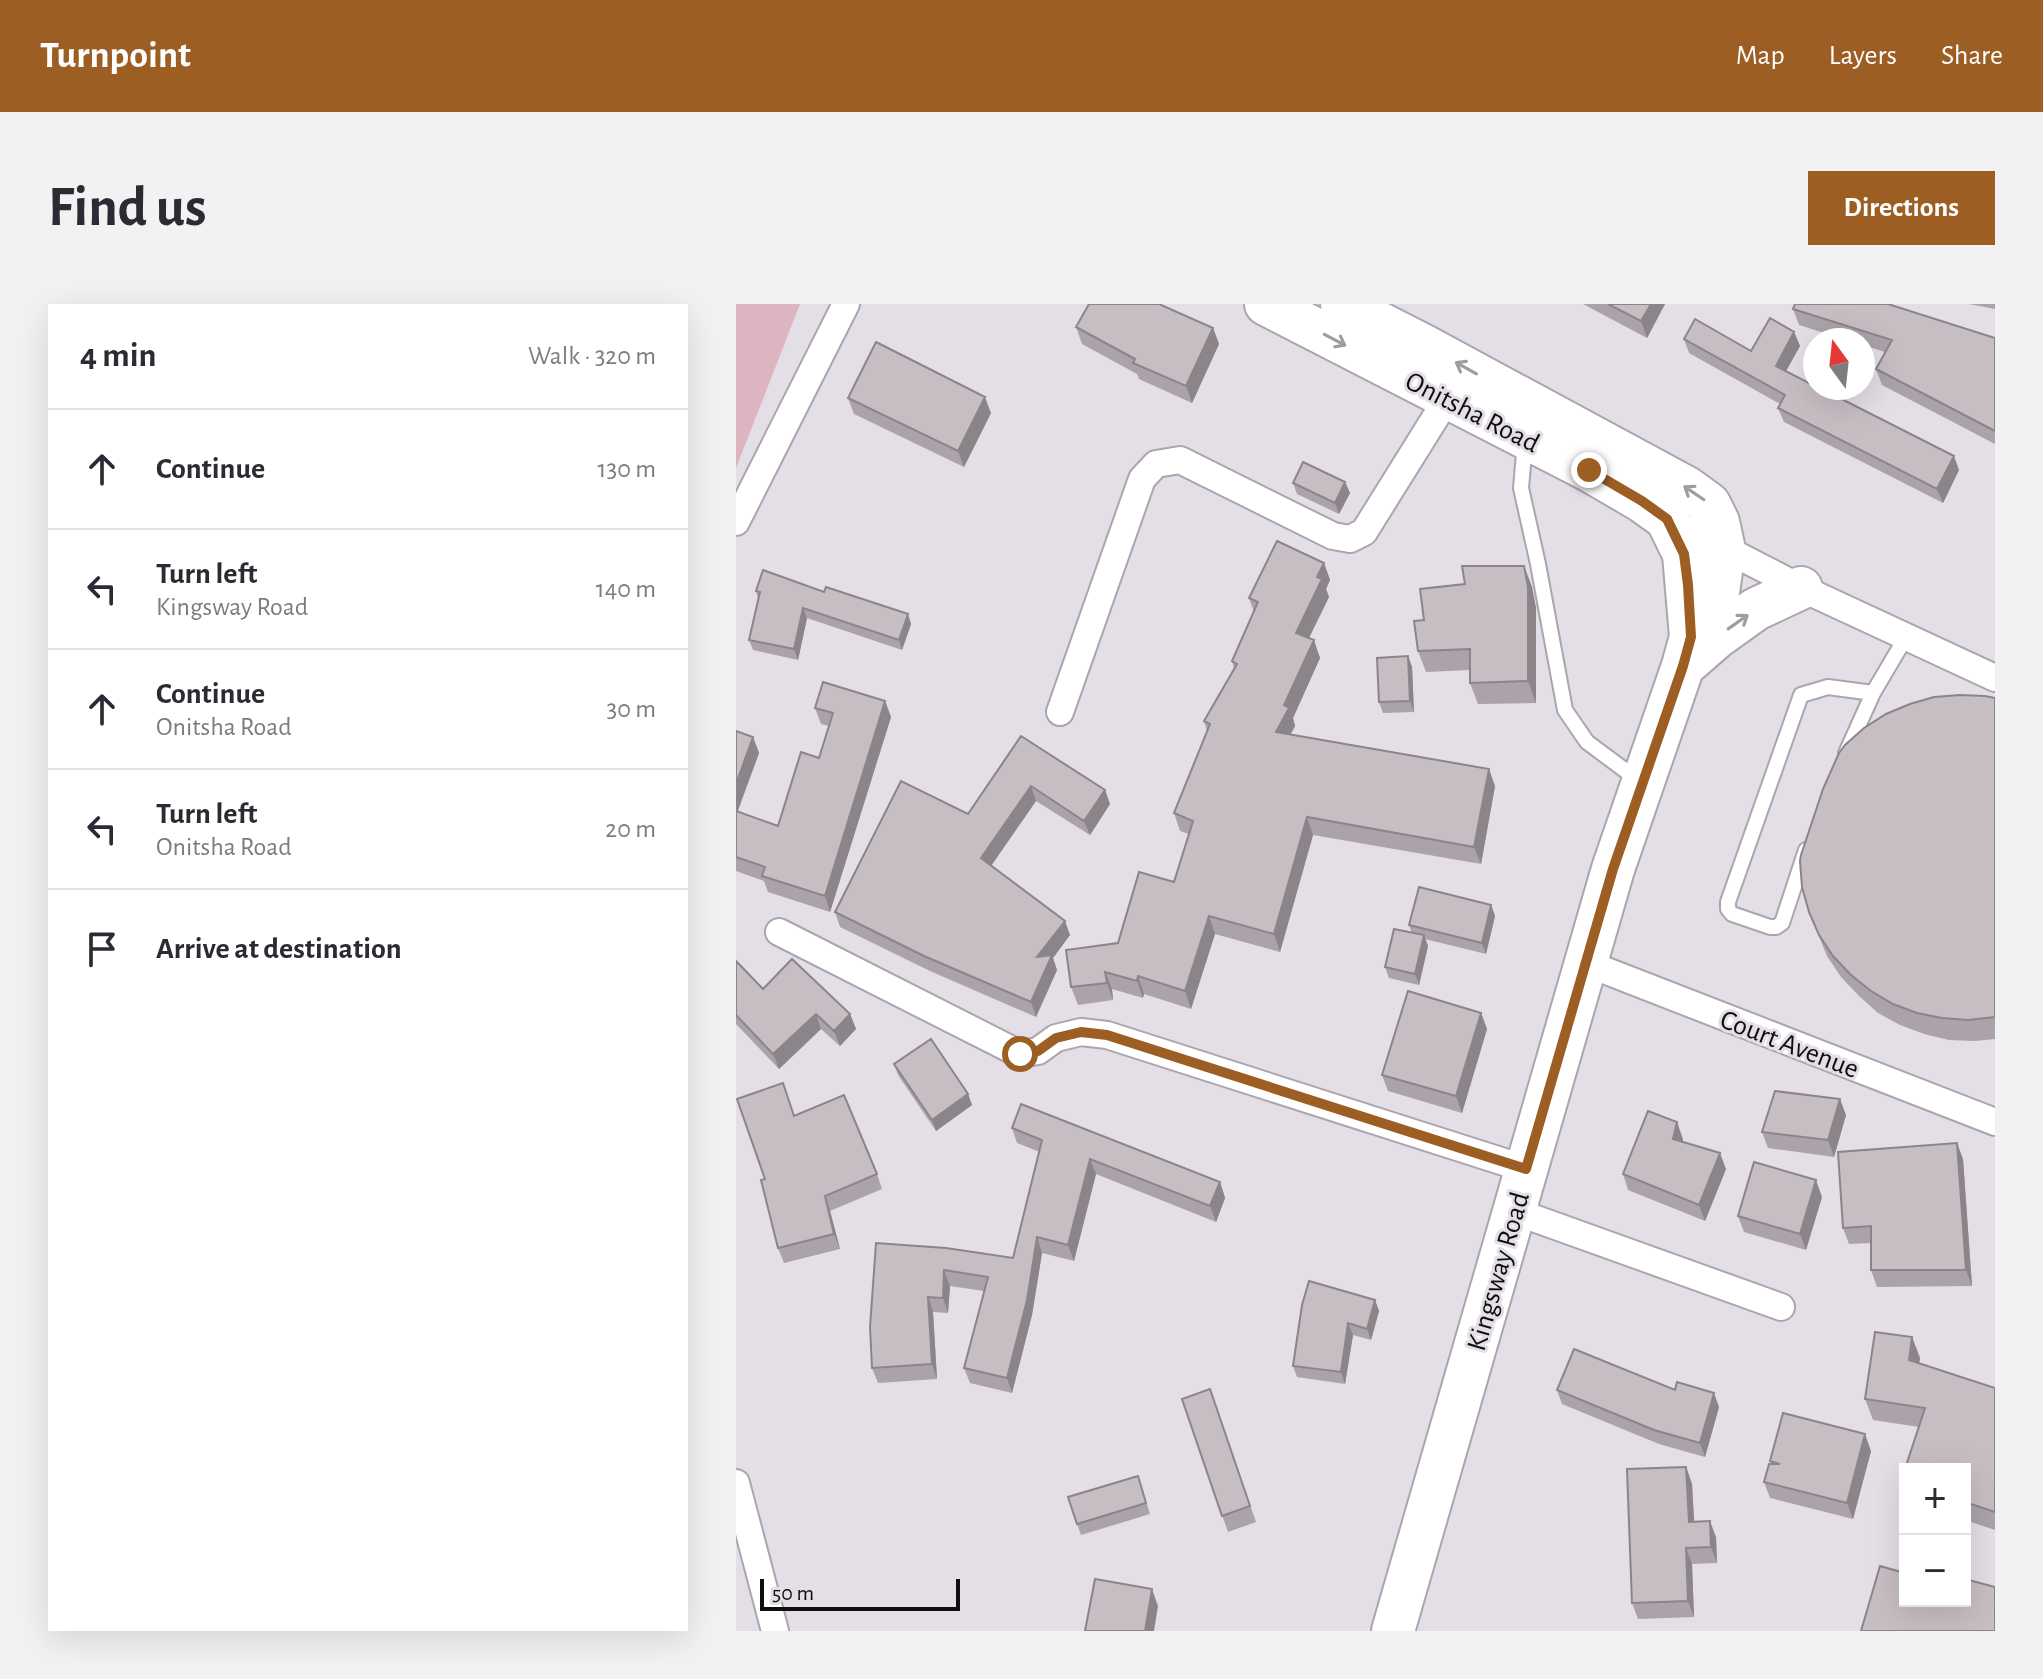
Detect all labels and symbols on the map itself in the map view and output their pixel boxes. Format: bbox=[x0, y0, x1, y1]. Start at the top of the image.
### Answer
north arrow bbox=[1803, 328, 1875, 400]
one-way arrow bbox=[1323, 333, 1347, 349]
one-way arrow bbox=[1454, 360, 1478, 376]
street label: Onitsha Road bbox=[1401, 367, 1544, 458]
route end bbox=[1571, 452, 1607, 488]
one-way arrow bbox=[1683, 485, 1705, 502]
one-way arrow bbox=[1727, 614, 1749, 630]
street label: Court Avenue bbox=[1716, 1006, 1862, 1084]
route start bbox=[1002, 1036, 1038, 1072]
street label: Kingsway Road bbox=[1463, 1189, 1535, 1354]
scale bar bbox=[760, 1575, 960, 1611]

